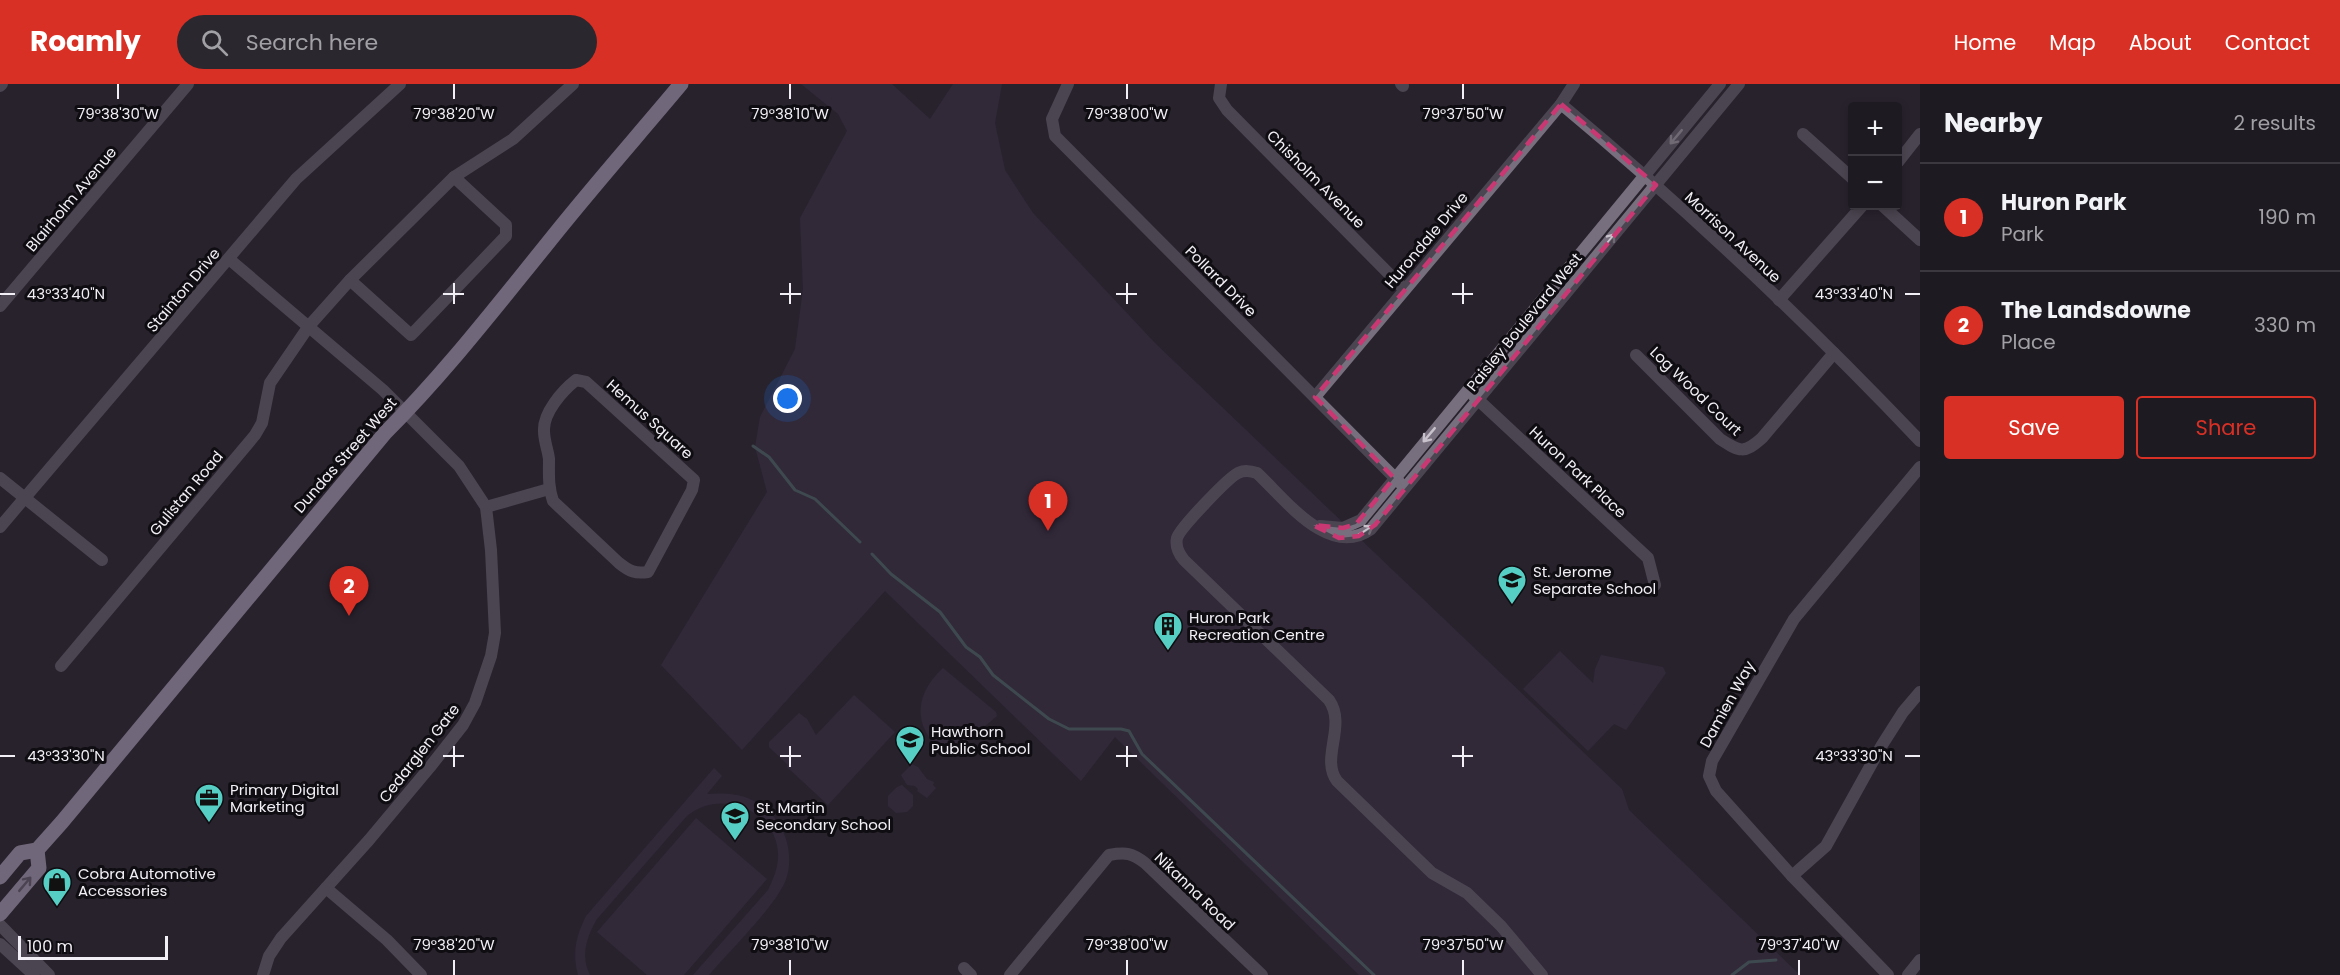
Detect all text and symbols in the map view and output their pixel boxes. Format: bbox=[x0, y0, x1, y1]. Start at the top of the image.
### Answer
search box bbox=[177, 15, 597, 69]
text: Roamly bbox=[30, 22, 141, 61]
icon: search bbox=[198, 26, 231, 59]
text: Search here bbox=[246, 27, 378, 58]
text: Home bbox=[1954, 28, 2016, 57]
text: Map bbox=[2049, 28, 2096, 57]
text: About bbox=[2129, 28, 2192, 57]
text: Contact bbox=[2225, 28, 2310, 57]
map controls bbox=[1848, 102, 1902, 210]
button: + bbox=[1848, 102, 1902, 156]
text: 79°38'30"W bbox=[77, 103, 159, 124]
text: 79°38'20"W bbox=[413, 103, 495, 124]
text: 79°38'10"W bbox=[751, 103, 829, 124]
text: 79°38'00"W bbox=[1086, 103, 1169, 124]
text: 79°37'50"W bbox=[1422, 103, 1504, 124]
text: Nearby bbox=[1944, 105, 2042, 141]
text: 2 results bbox=[2233, 109, 2316, 137]
street label: Chisholm Avenue bbox=[1262, 125, 1370, 233]
one-way arrow bbox=[1669, 129, 1683, 144]
street label: Blairholm Avenue bbox=[21, 142, 121, 256]
button: − bbox=[1848, 156, 1902, 210]
street label: Hurondale Drive bbox=[1379, 187, 1473, 293]
street label: Morrison Avenue bbox=[1680, 187, 1786, 287]
text: Huron Park bbox=[2001, 187, 2127, 218]
text: 1 bbox=[1960, 203, 1967, 231]
text: 190 m bbox=[2259, 203, 2316, 231]
text: Park bbox=[2001, 220, 2044, 248]
one-way arrow bbox=[1603, 233, 1616, 249]
street label: Pollard Drive bbox=[1181, 241, 1261, 321]
street label: Stainton Drive bbox=[142, 243, 224, 337]
street label: Paisley Boulevard West bbox=[1461, 248, 1587, 396]
text: 43°33'40"N bbox=[27, 283, 105, 304]
text: 43°33'40"N bbox=[1815, 283, 1893, 304]
text: The Landsdowne bbox=[2001, 295, 2191, 326]
text: 2 bbox=[1958, 311, 1969, 339]
text: 330 m bbox=[2254, 311, 2316, 339]
text: Place bbox=[2001, 328, 2056, 356]
street label: Log Wood Court bbox=[1646, 342, 1746, 440]
street label: Hemus Square bbox=[602, 374, 698, 464]
your location bbox=[773, 384, 802, 413]
street label: Dundas Street West bbox=[289, 393, 401, 517]
button: Save bbox=[1944, 396, 2124, 459]
button: Share bbox=[2136, 396, 2316, 459]
street label: Huron Park Place bbox=[1525, 421, 1631, 523]
one-way arrow bbox=[1423, 427, 1436, 443]
street label: Gulistan Road bbox=[144, 446, 228, 540]
pin: 1 bbox=[1028, 482, 1068, 531]
one-way arrow bbox=[1357, 525, 1374, 537]
place label: St. Jerome Separate School bbox=[1533, 561, 1656, 599]
school or university icon: St. Jerome Separate School bbox=[1496, 564, 1528, 606]
pin: 2 bbox=[330, 566, 368, 616]
place label: Huron Park Recreation Centre bbox=[1189, 607, 1325, 645]
building icon: Huron Park Recreation Centre bbox=[1152, 610, 1184, 652]
street label: Damien Way bbox=[1695, 656, 1760, 751]
street label: Cedarglen Gate bbox=[374, 699, 464, 807]
place label: Hawthorn Public School bbox=[931, 721, 1030, 759]
school or university icon: Hawthorn Public School bbox=[894, 724, 926, 766]
text: 43°33'30"N bbox=[27, 745, 105, 766]
text: 43°33'30"N bbox=[1815, 745, 1893, 766]
place label: Primary Digital Marketing bbox=[230, 779, 339, 817]
office icon: Primary Digital Marketing bbox=[193, 782, 225, 824]
place label: St. Martin Secondary School bbox=[756, 797, 891, 835]
school or university icon: St. Martin Secondary School bbox=[719, 800, 751, 842]
street label: Nikanna Road bbox=[1150, 847, 1240, 935]
place label: Cobra Automotive Accessories bbox=[78, 863, 216, 901]
shop icon: Cobra Automotive Accessories bbox=[41, 866, 73, 908]
one-way arrow bbox=[18, 877, 32, 892]
scale bar bbox=[18, 933, 168, 960]
text: 79°38'20"W bbox=[413, 934, 495, 955]
text: 79°38'10"W bbox=[751, 934, 829, 955]
text: 79°38'00"W bbox=[1086, 934, 1169, 955]
text: 79°37'50"W bbox=[1422, 934, 1504, 955]
text: 79°37'40"W bbox=[1758, 934, 1840, 955]
text: 100 m bbox=[27, 935, 73, 958]

